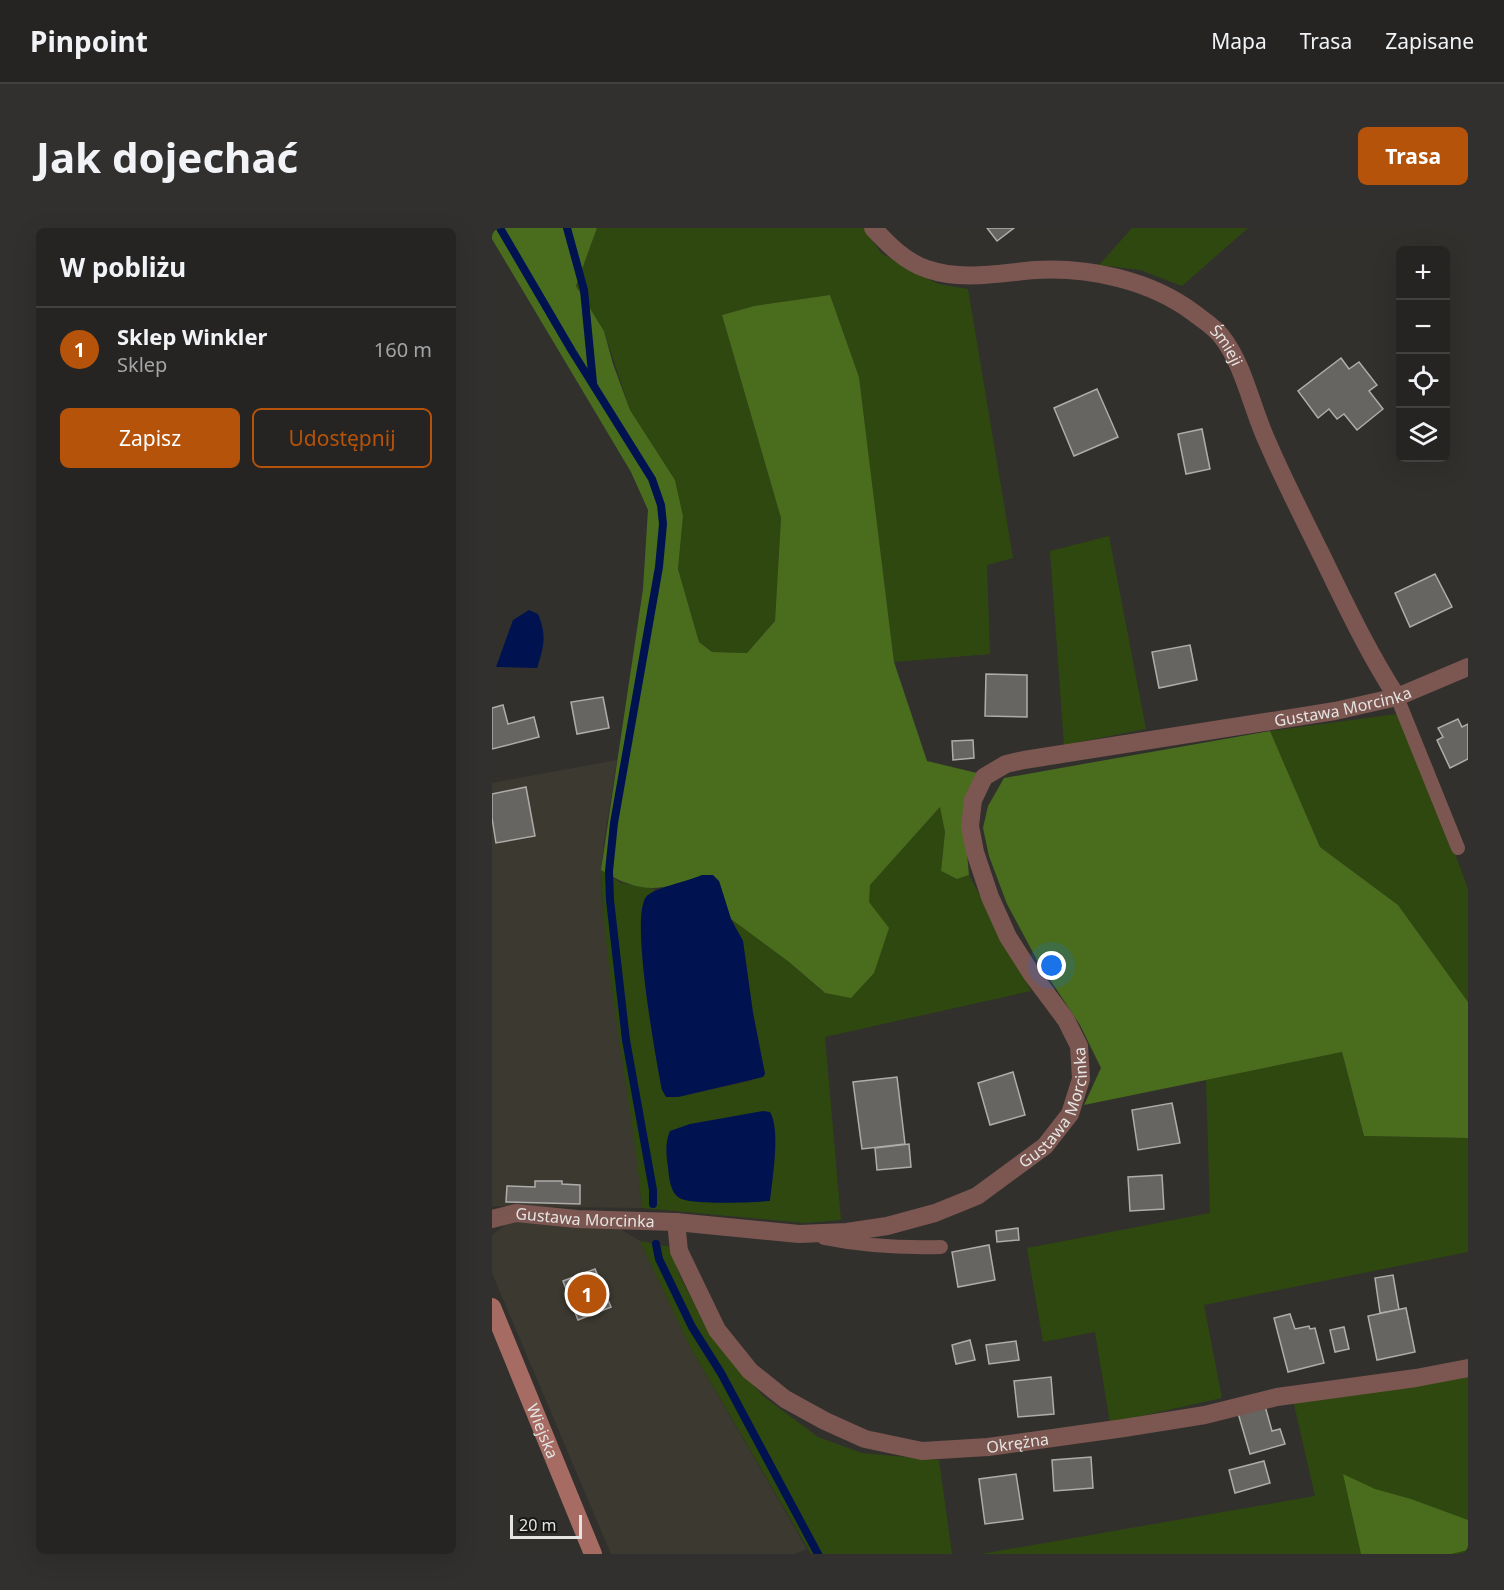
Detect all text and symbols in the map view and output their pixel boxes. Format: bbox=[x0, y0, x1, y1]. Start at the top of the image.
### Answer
text: Pinpoint bbox=[30, 22, 148, 60]
text: Mapa bbox=[1211, 27, 1267, 55]
text: Trasa bbox=[1300, 27, 1352, 55]
text: Zapisane bbox=[1385, 27, 1474, 55]
button: Trasa bbox=[1358, 127, 1468, 185]
text: Jak dojechać bbox=[36, 128, 298, 185]
map controls bbox=[1396, 246, 1450, 462]
button: + bbox=[1396, 246, 1450, 300]
text: W pobliżu bbox=[60, 249, 186, 285]
button: − bbox=[1396, 300, 1450, 354]
street label: Śmieji bbox=[1206, 320, 1248, 369]
text: Sklep Winkler bbox=[117, 321, 267, 351]
text: 1 bbox=[74, 336, 85, 363]
text: 160 m bbox=[374, 336, 432, 363]
text: Sklep bbox=[117, 351, 167, 378]
button: locate bbox=[1396, 354, 1450, 408]
button: Zapisz bbox=[60, 408, 240, 468]
button: Udostępnij bbox=[252, 408, 432, 468]
button: layers bbox=[1396, 408, 1450, 462]
street label: Gustawa Morcinka bbox=[1273, 681, 1415, 731]
your location bbox=[1037, 951, 1066, 980]
street label: Gustawa Morcinka bbox=[1014, 1047, 1092, 1173]
street label: Gustawa Morcinka bbox=[514, 1202, 655, 1232]
pin: 1 bbox=[568, 1272, 607, 1316]
street label: Wiejska bbox=[522, 1400, 564, 1462]
street label: Okrężna bbox=[985, 1428, 1050, 1458]
scale bar bbox=[510, 1512, 582, 1540]
text: 20 m bbox=[519, 1514, 556, 1536]

